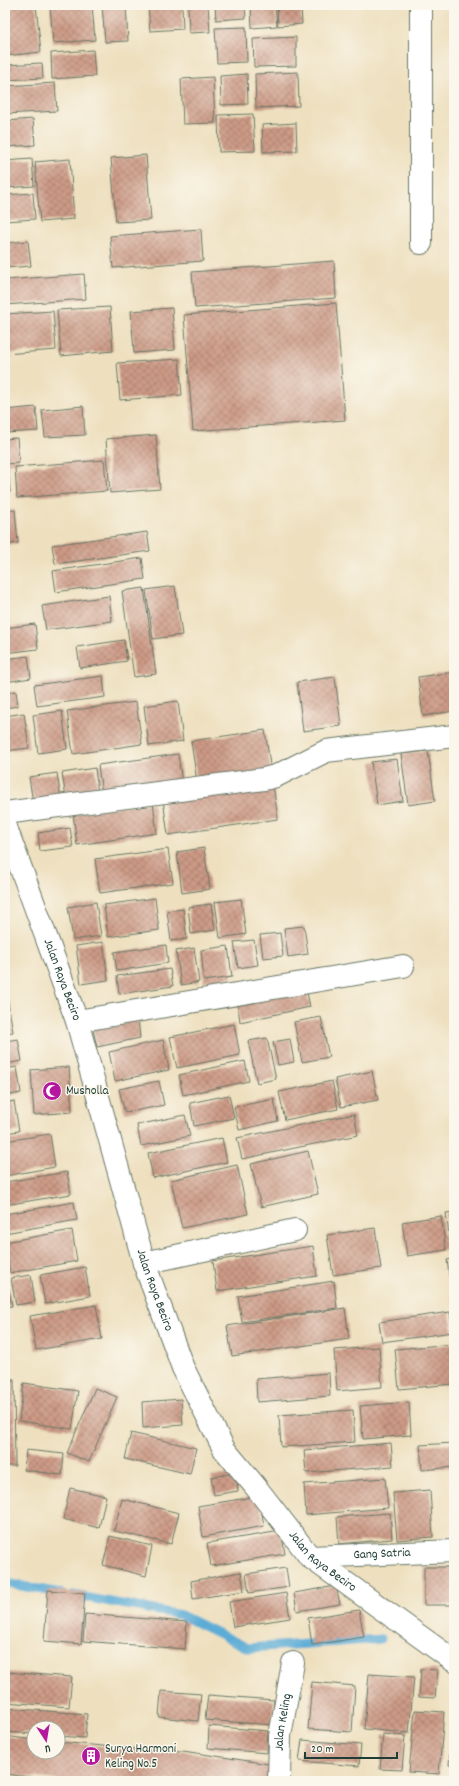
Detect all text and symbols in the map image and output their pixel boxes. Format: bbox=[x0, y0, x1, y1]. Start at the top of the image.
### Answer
street label: Jalan Raya Beciro bbox=[38, 936, 86, 1024]
mosque icon: Musholla bbox=[41, 1080, 63, 1102]
place label: Musholla bbox=[66, 1082, 110, 1101]
street label: Jalan Raya Beciro bbox=[131, 1247, 178, 1334]
street label: Jalan Raya Beciro bbox=[284, 1527, 361, 1597]
street label: Gang Satria bbox=[353, 1543, 412, 1565]
street label: Jalan Keling bbox=[270, 1692, 297, 1751]
north arrow bbox=[26, 1720, 66, 1760]
scale bar bbox=[305, 1734, 397, 1760]
text: U bbox=[43, 1739, 52, 1756]
place label: Surya Harmoni Keling No.5 bbox=[105, 1740, 177, 1774]
text: 20 m bbox=[311, 1741, 334, 1758]
building icon: Surya Harmoni Keling No.5 bbox=[80, 1745, 102, 1767]

